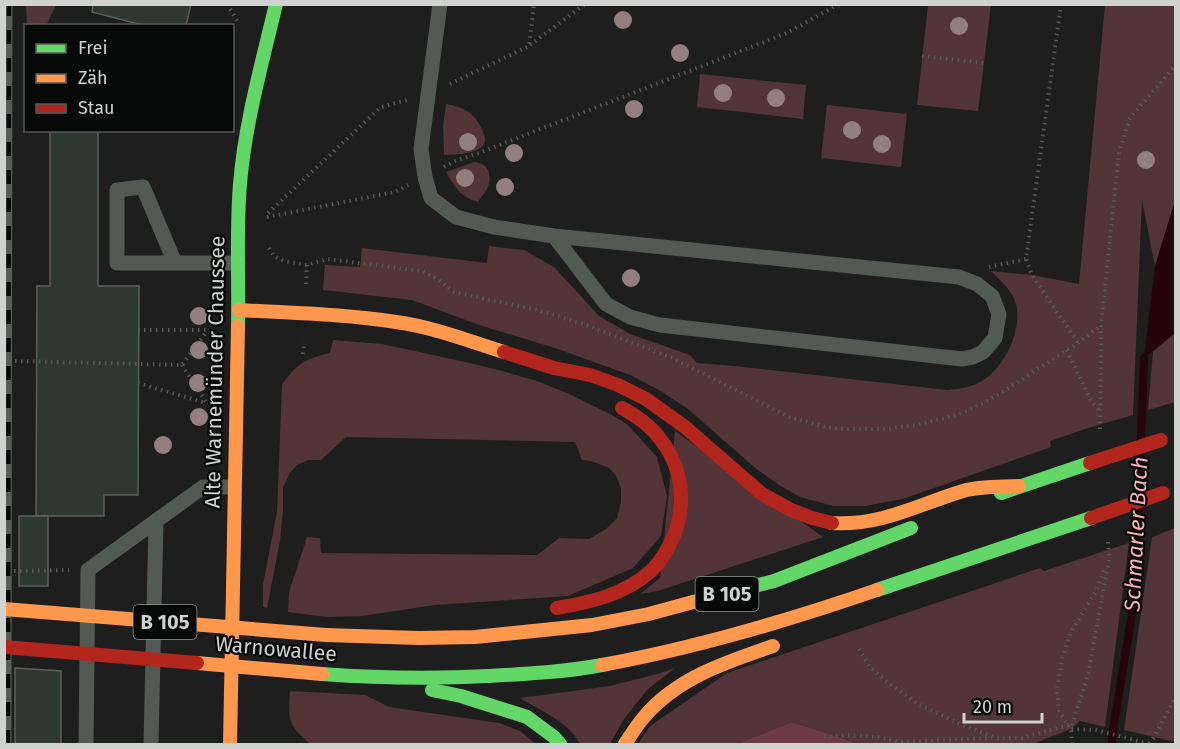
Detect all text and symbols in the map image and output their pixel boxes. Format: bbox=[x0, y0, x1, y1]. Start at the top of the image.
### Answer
legend bbox=[24, 24, 234, 132]
text: Frei bbox=[78, 37, 108, 59]
text: Zäh bbox=[78, 67, 107, 89]
text: Stau bbox=[78, 97, 114, 119]
street label: Alte Warnemünder Chaussee bbox=[200, 236, 230, 508]
water label: Schmarler Bach bbox=[1118, 456, 1154, 613]
road number: B 105 bbox=[696, 577, 758, 611]
road number: B 105 bbox=[134, 605, 196, 639]
street label: Warnowallee bbox=[214, 631, 338, 667]
scale bar bbox=[964, 686, 1042, 724]
text: 20 m bbox=[973, 696, 1012, 718]

